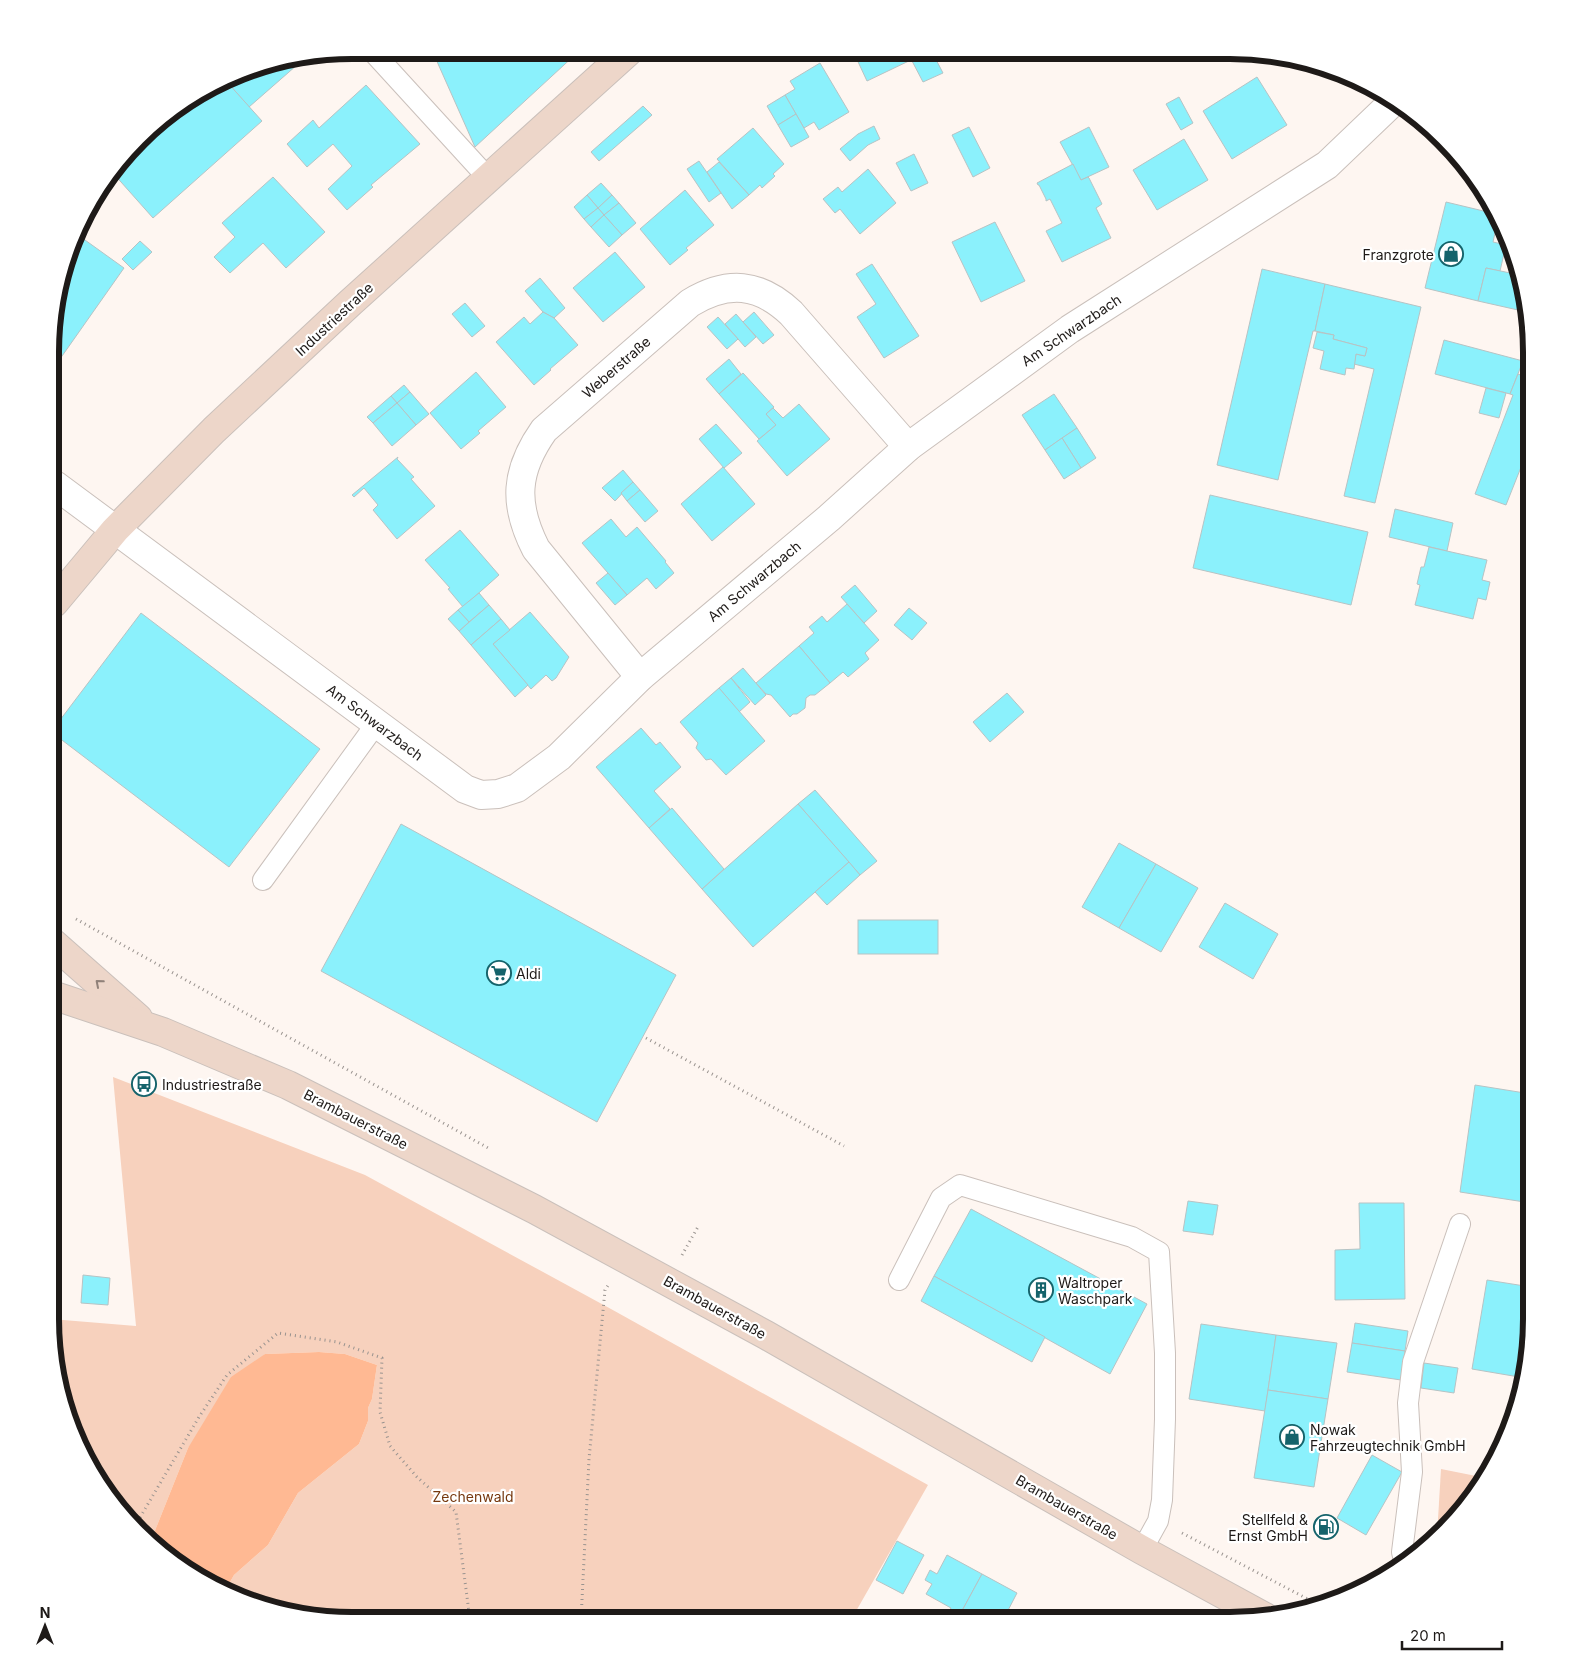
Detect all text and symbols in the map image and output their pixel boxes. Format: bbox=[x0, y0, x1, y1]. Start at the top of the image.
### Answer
shop icon: Franzgrote bbox=[1438, 241, 1464, 267]
place label: Franzgrote bbox=[1363, 246, 1434, 263]
street label: Industriestraße bbox=[292, 279, 376, 359]
street label: Am Schwarzbach bbox=[1018, 290, 1124, 370]
street label: Weberstraße bbox=[578, 333, 654, 401]
street label: Am Schwarzbach bbox=[704, 537, 804, 625]
street label: Am Schwarzbach bbox=[323, 680, 427, 764]
supermarket icon: Aldi bbox=[486, 960, 512, 986]
place label: Aldi bbox=[516, 965, 541, 982]
one-way arrow bbox=[95, 980, 104, 989]
bus stop icon: Industriestraße bbox=[131, 1071, 157, 1097]
place label: Industriestraße bbox=[162, 1076, 262, 1093]
street label: Brambauerstraße bbox=[301, 1085, 411, 1153]
street label: Brambauerstraße bbox=[661, 1272, 769, 1342]
place label: Waltroper Waschpark bbox=[1058, 1274, 1133, 1307]
building icon: Waltroper Waschpark bbox=[1028, 1277, 1054, 1303]
place label: Nowak Fahrzeugtechnik GmbH bbox=[1310, 1421, 1466, 1454]
shop icon: Nowak Fahrzeugtechnik GmbH bbox=[1279, 1424, 1305, 1450]
street label: Brambauerstraße bbox=[1013, 1471, 1121, 1543]
park label: Zechenwald bbox=[433, 1488, 513, 1505]
place label: Stellfeld & Ernst GmbH bbox=[1228, 1511, 1308, 1544]
fuel station icon: Stellfeld & Ernst GmbH bbox=[1313, 1514, 1339, 1540]
north arrow bbox=[20, 1601, 70, 1651]
text: N bbox=[40, 1604, 50, 1621]
scale bar bbox=[1402, 1618, 1502, 1650]
text: 20 m bbox=[1410, 1626, 1446, 1645]

